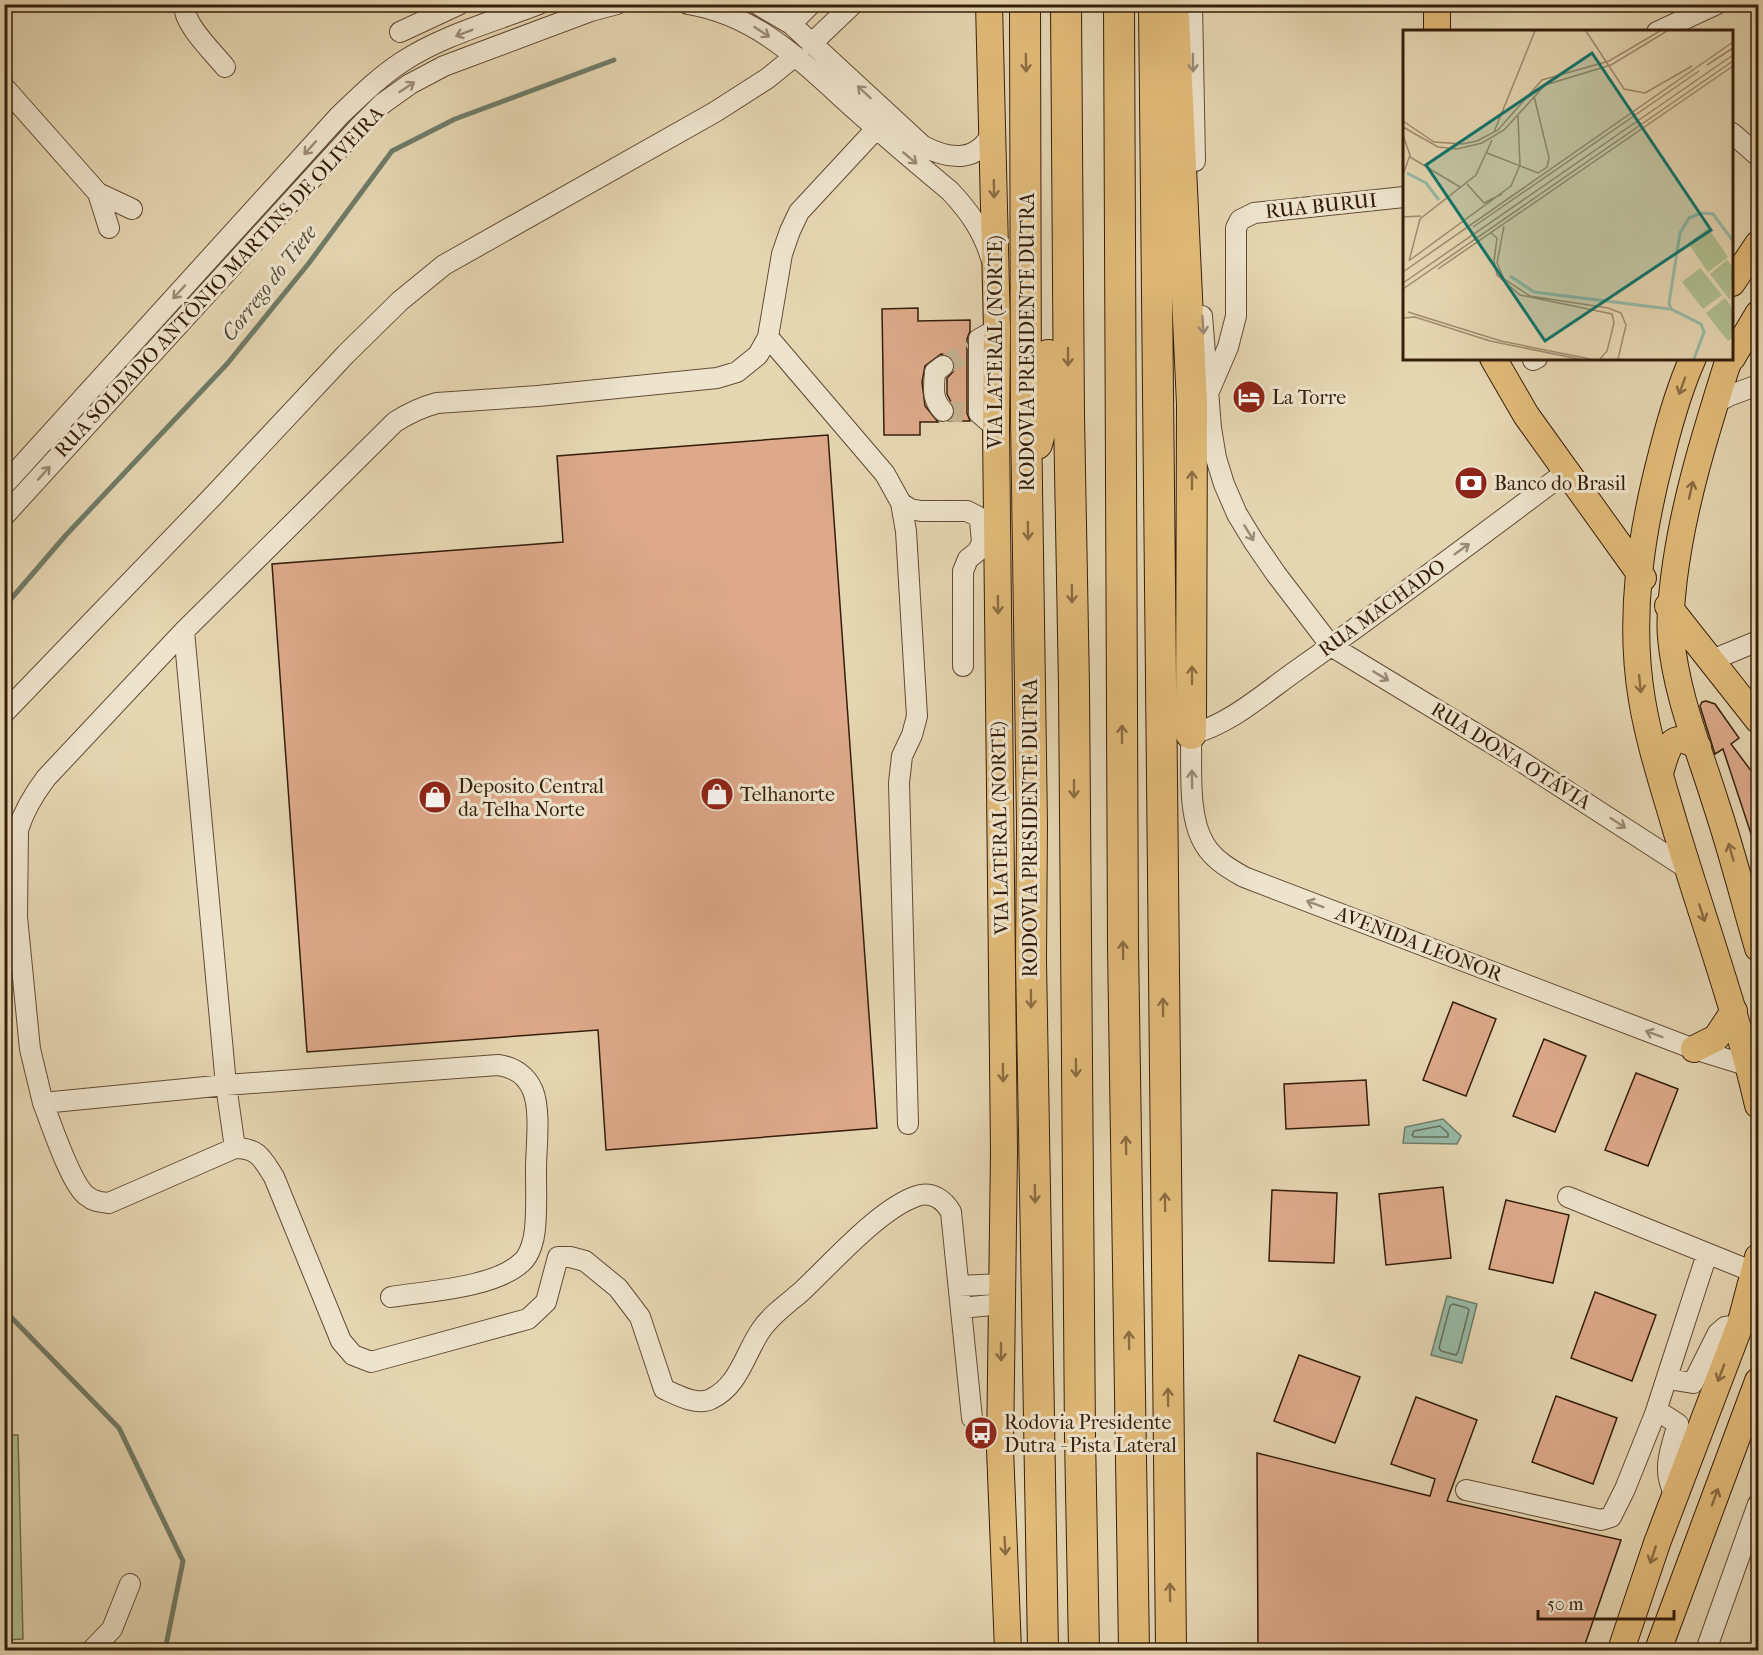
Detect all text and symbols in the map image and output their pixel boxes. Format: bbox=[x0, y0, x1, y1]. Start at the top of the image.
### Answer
one-way arrow bbox=[753, 26, 769, 38]
one-way arrow bbox=[456, 28, 474, 39]
inset map bbox=[1403, 30, 1733, 360]
one-way arrow bbox=[1020, 52, 1032, 72]
one-way arrow bbox=[1187, 52, 1199, 72]
one-way arrow bbox=[398, 80, 415, 92]
one-way arrow bbox=[857, 85, 872, 99]
street label: RUA SOLDADO ANTÔNIO MARTINS DE OLIVEIRA bbox=[48, 100, 389, 462]
one-way arrow bbox=[303, 140, 317, 155]
one-way arrow bbox=[902, 151, 917, 165]
one-way arrow bbox=[988, 179, 1000, 199]
street label: RUA BURUI bbox=[1264, 189, 1378, 223]
street label: RODOVIA PRESIDENTE DUTRA bbox=[1016, 192, 1039, 491]
water label: Corrego do Tiete bbox=[217, 220, 322, 345]
street label: VIA LATERAL (NORTE) bbox=[984, 235, 1007, 450]
one-way arrow bbox=[173, 284, 187, 299]
one-way arrow bbox=[1198, 315, 1209, 335]
one-way arrow bbox=[1063, 346, 1074, 366]
one-way arrow bbox=[1676, 376, 1687, 394]
hotel icon: La Torre bbox=[1231, 379, 1267, 415]
place label: La Torre bbox=[1272, 386, 1346, 409]
bank icon: Banco do Brasil bbox=[1453, 465, 1489, 501]
one-way arrow bbox=[37, 466, 51, 481]
one-way arrow bbox=[1186, 471, 1198, 491]
place label: Banco do Brasil bbox=[1494, 472, 1626, 495]
one-way arrow bbox=[1685, 481, 1697, 500]
one-way arrow bbox=[1022, 520, 1034, 540]
one-way arrow bbox=[1243, 524, 1255, 541]
one-way arrow bbox=[1454, 543, 1470, 555]
street label: RUA MACHADO bbox=[1314, 554, 1450, 662]
one-way arrow bbox=[1066, 583, 1078, 603]
one-way arrow bbox=[992, 594, 1004, 614]
one-way arrow bbox=[1186, 666, 1197, 686]
one-way arrow bbox=[1372, 671, 1389, 683]
one-way arrow bbox=[1635, 674, 1646, 694]
street label: RODOVIA PRESIDENTE DUTRA bbox=[1019, 678, 1042, 977]
street label: RUA DONA OTÁVIA bbox=[1427, 697, 1596, 815]
street label: VIA LATERAL (NORTE) bbox=[987, 721, 1013, 936]
one-way arrow bbox=[1116, 725, 1128, 745]
one-way arrow bbox=[1187, 770, 1198, 790]
place label: Deposito Central da Telha Norte bbox=[458, 775, 605, 821]
shop icon: Telhanorte bbox=[699, 776, 735, 812]
one-way arrow bbox=[1068, 778, 1080, 798]
shop icon: Deposito Central da Telha Norte bbox=[417, 779, 453, 815]
place label: Telhanorte bbox=[740, 783, 835, 806]
one-way arrow bbox=[1609, 818, 1626, 830]
one-way arrow bbox=[1725, 843, 1736, 862]
one-way arrow bbox=[1306, 898, 1325, 909]
street label: AVENIDA LEONOR bbox=[1331, 901, 1507, 987]
one-way arrow bbox=[1697, 903, 1708, 922]
one-way arrow bbox=[1117, 941, 1129, 961]
one-way arrow bbox=[1026, 988, 1037, 1008]
one-way arrow bbox=[1157, 998, 1169, 1018]
one-way arrow bbox=[1645, 1028, 1664, 1039]
one-way arrow bbox=[1070, 1057, 1082, 1077]
one-way arrow bbox=[997, 1062, 1009, 1082]
one-way arrow bbox=[1120, 1136, 1132, 1156]
one-way arrow bbox=[1029, 1183, 1041, 1203]
one-way arrow bbox=[1160, 1193, 1171, 1213]
one-way arrow bbox=[1123, 1331, 1135, 1351]
one-way arrow bbox=[995, 1341, 1007, 1361]
one-way arrow bbox=[1715, 1363, 1726, 1381]
one-way arrow bbox=[1162, 1388, 1174, 1408]
place label: Rodovia Presidente Dutra - Pista Lateral bbox=[1004, 1411, 1177, 1457]
bus stop icon: Rodovia Presidente Dutra - Pista Lateral bbox=[963, 1415, 999, 1451]
one-way arrow bbox=[1710, 1488, 1721, 1507]
one-way arrow bbox=[999, 1536, 1010, 1556]
one-way arrow bbox=[1646, 1545, 1657, 1564]
one-way arrow bbox=[1164, 1583, 1176, 1603]
scale bar bbox=[1538, 1583, 1674, 1621]
text: 50 m bbox=[1547, 1594, 1584, 1615]

